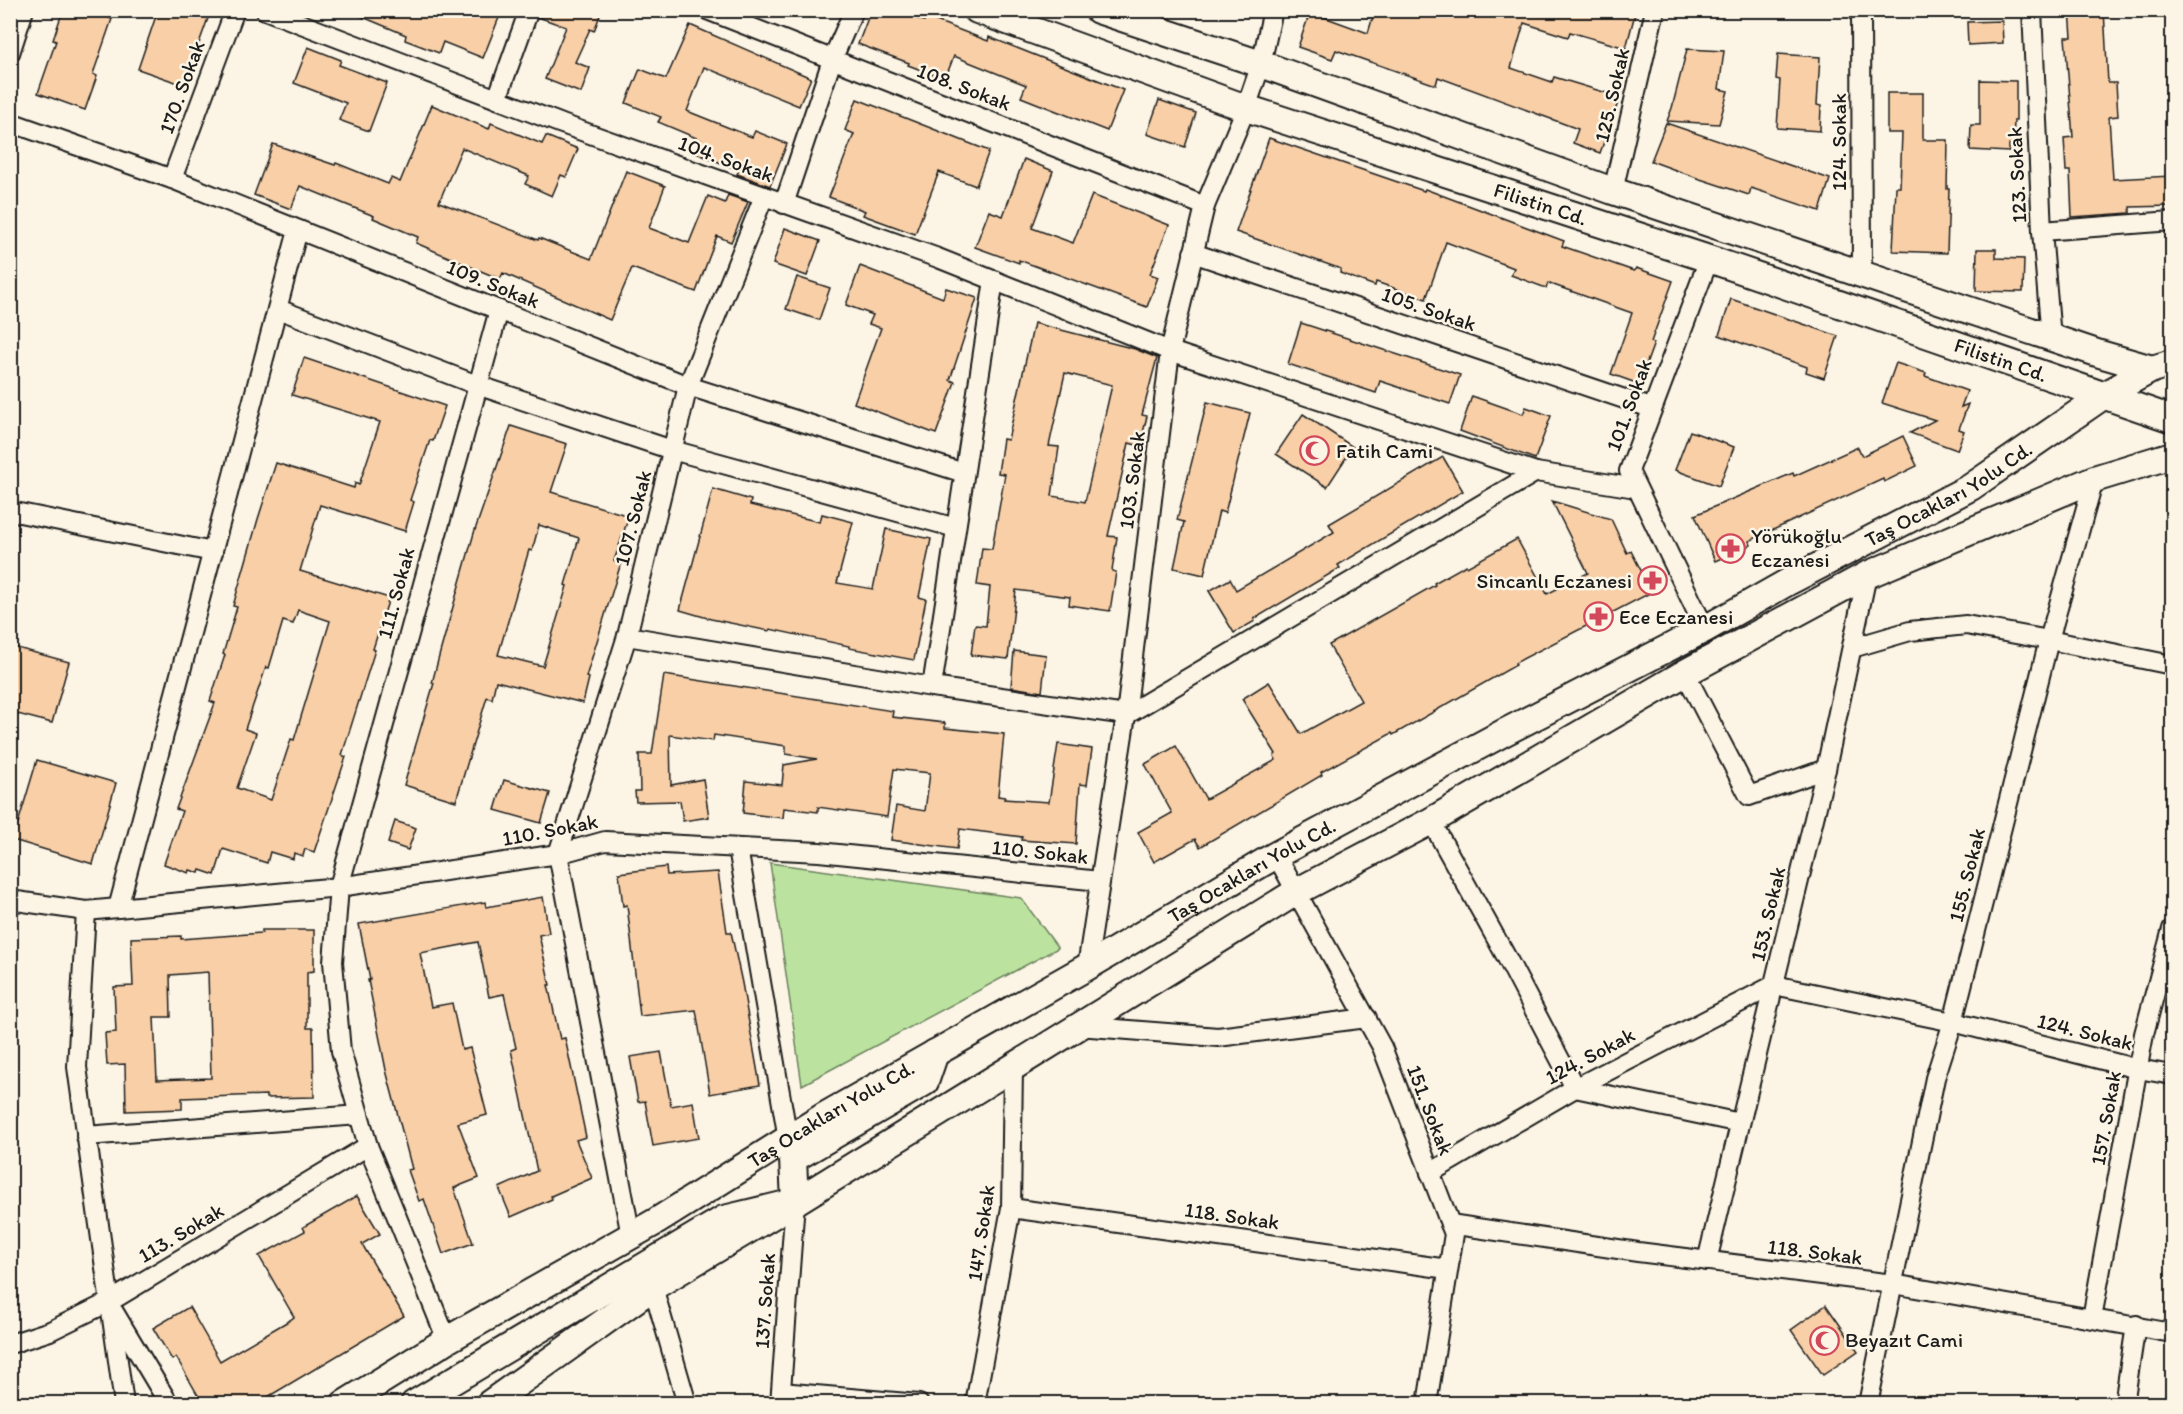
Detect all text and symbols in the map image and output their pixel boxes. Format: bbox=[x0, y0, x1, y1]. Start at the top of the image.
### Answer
street label: 170. Sokak bbox=[153, 37, 210, 137]
street label: 125. Sokak bbox=[1589, 45, 1635, 145]
street label: 108. Sokak bbox=[914, 57, 1015, 116]
street label: 124. Sokak bbox=[1826, 93, 1851, 191]
street label: 123. Sokak bbox=[2001, 126, 2032, 224]
street label: 104. Sokak bbox=[675, 130, 778, 187]
street label: Filistin Cd. bbox=[1491, 177, 1590, 230]
street label: 109. Sokak bbox=[443, 254, 544, 314]
street label: 105. Sokak bbox=[1379, 281, 1480, 336]
street label: Filistin Cd. bbox=[1951, 332, 2051, 387]
street label: 101. Sokak bbox=[1600, 355, 1657, 455]
street label: 103. Sokak bbox=[1113, 429, 1150, 530]
mosque icon: Fatih Cami bbox=[1299, 435, 1331, 467]
street label: Taş Ocakları Yolu Cd. bbox=[1860, 436, 2037, 552]
place label: Fatih Cami bbox=[1336, 438, 1433, 463]
street label: 107. Sokak bbox=[609, 467, 656, 568]
place label: Yörükoğlu Eczanesi bbox=[1751, 523, 1842, 572]
pharmacy icon: Yörükoğlu Eczanesi bbox=[1714, 532, 1746, 564]
street label: 111. Sokak bbox=[371, 544, 420, 641]
pharmacy icon: Sincanlı Eczanesi bbox=[1637, 565, 1669, 597]
place label: Sincanlı Eczanesi bbox=[1477, 568, 1632, 593]
pharmacy icon: Ece Eczanesi bbox=[1582, 601, 1614, 633]
place label: Ece Eczanesi bbox=[1619, 604, 1733, 629]
street label: 110. Sokak bbox=[500, 808, 600, 851]
street label: Taş Ocakları Yolu Cd. bbox=[1163, 812, 1340, 928]
street label: 155. Sokak bbox=[1943, 825, 1990, 925]
street label: 110. Sokak bbox=[991, 834, 1090, 869]
street label: 153. Sokak bbox=[1744, 864, 1791, 964]
street label: 124. Sokak bbox=[2035, 1008, 2136, 1056]
street label: 124. Sokak bbox=[1541, 1021, 1639, 1090]
street label: Taş Ocakları Yolu Cd. bbox=[743, 1055, 919, 1173]
street label: 151. Sokak bbox=[1402, 1061, 1459, 1159]
street label: 157. Sokak bbox=[2085, 1068, 2126, 1167]
street label: 147. Sokak bbox=[961, 1183, 1000, 1283]
street label: 118. Sokak bbox=[1183, 1196, 1281, 1235]
street label: 113. Sokak bbox=[133, 1197, 228, 1268]
street label: 118. Sokak bbox=[1766, 1233, 1864, 1270]
street label: 137. Sokak bbox=[749, 1252, 780, 1350]
mosque icon: Beyazıt Cami bbox=[1808, 1324, 1840, 1356]
place label: Beyazıt Cami bbox=[1845, 1327, 1963, 1352]

